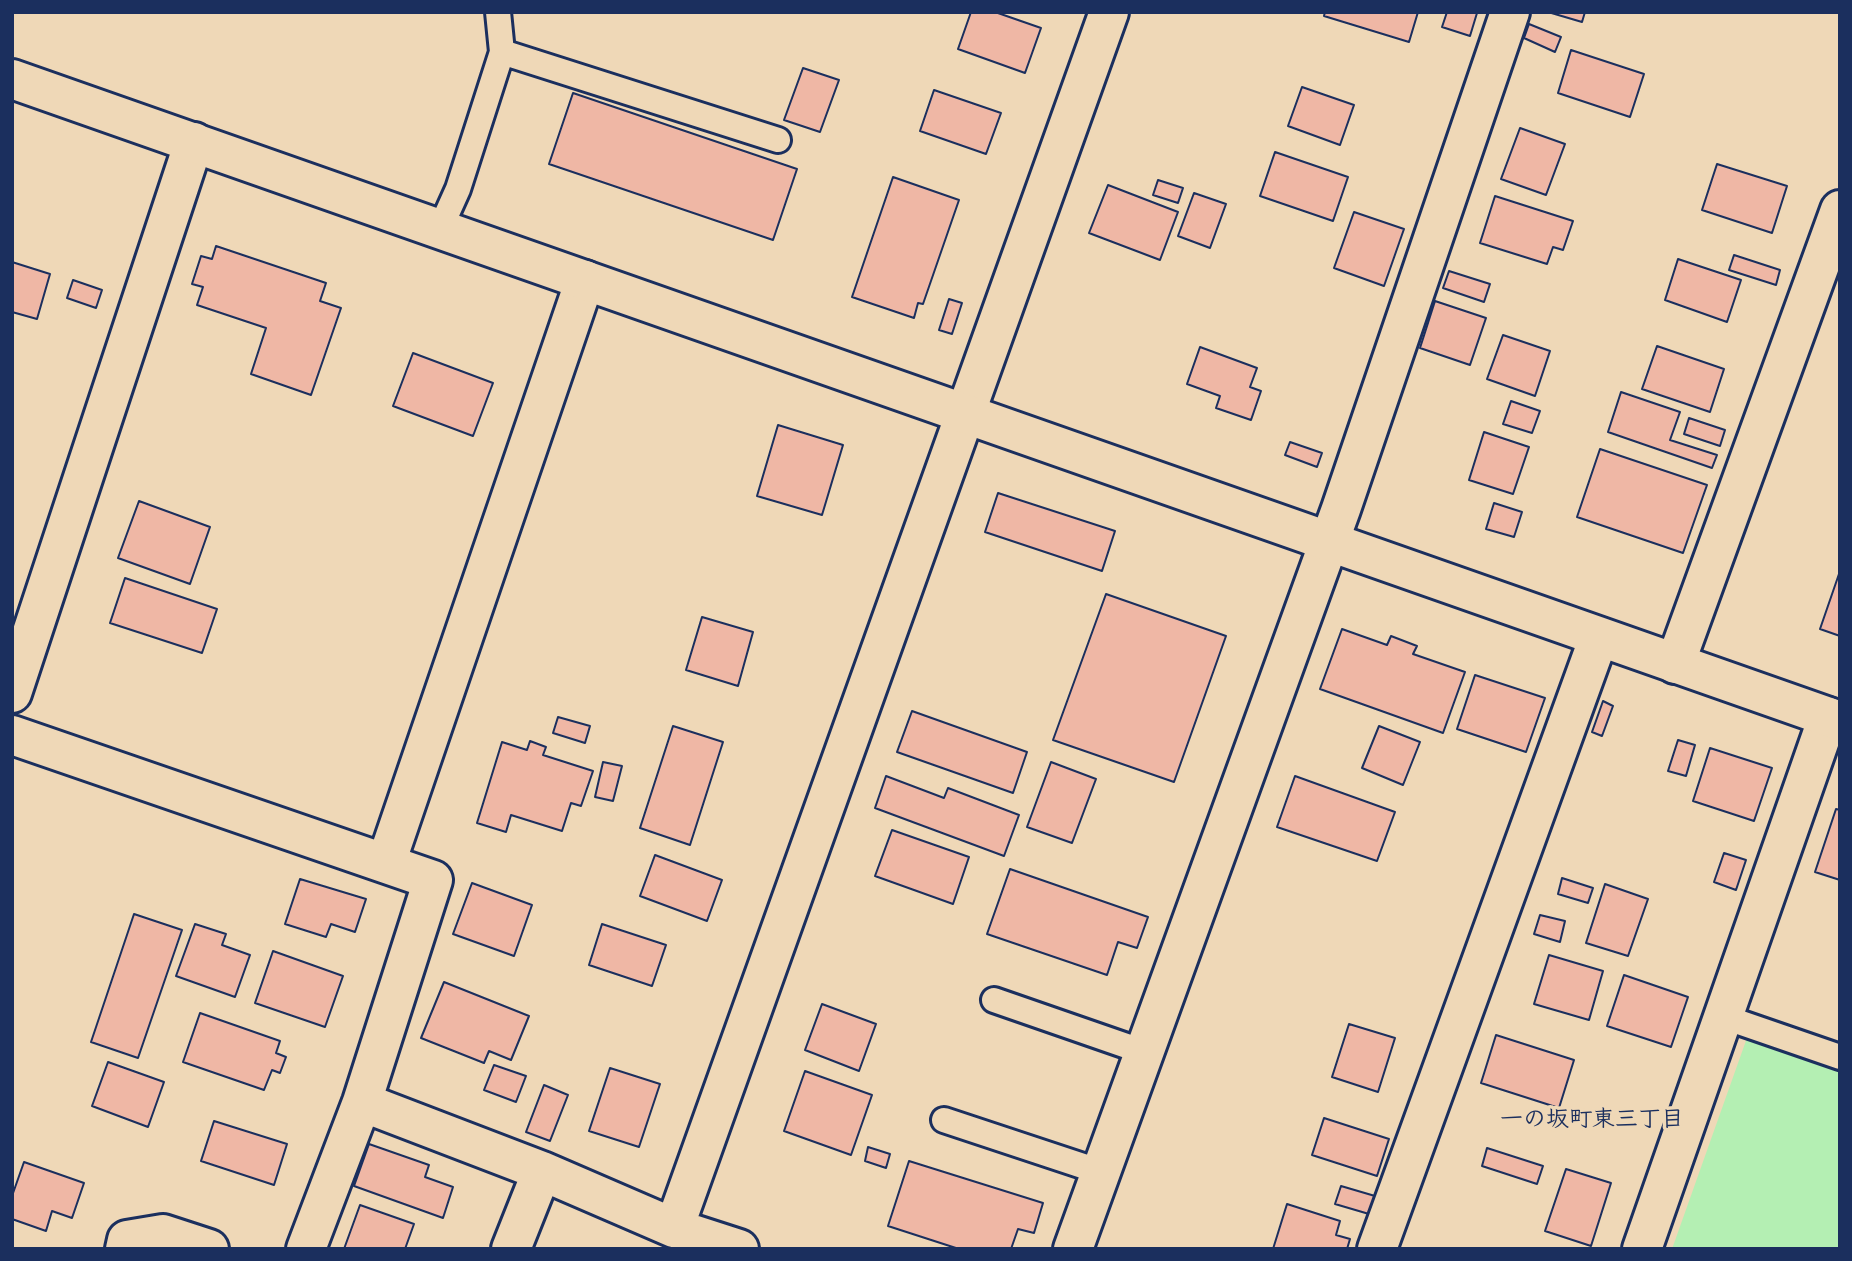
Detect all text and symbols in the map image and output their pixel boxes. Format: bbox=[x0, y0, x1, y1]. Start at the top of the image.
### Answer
district label: 一の坂町東三丁目 bbox=[1500, 1106, 1684, 1134]

